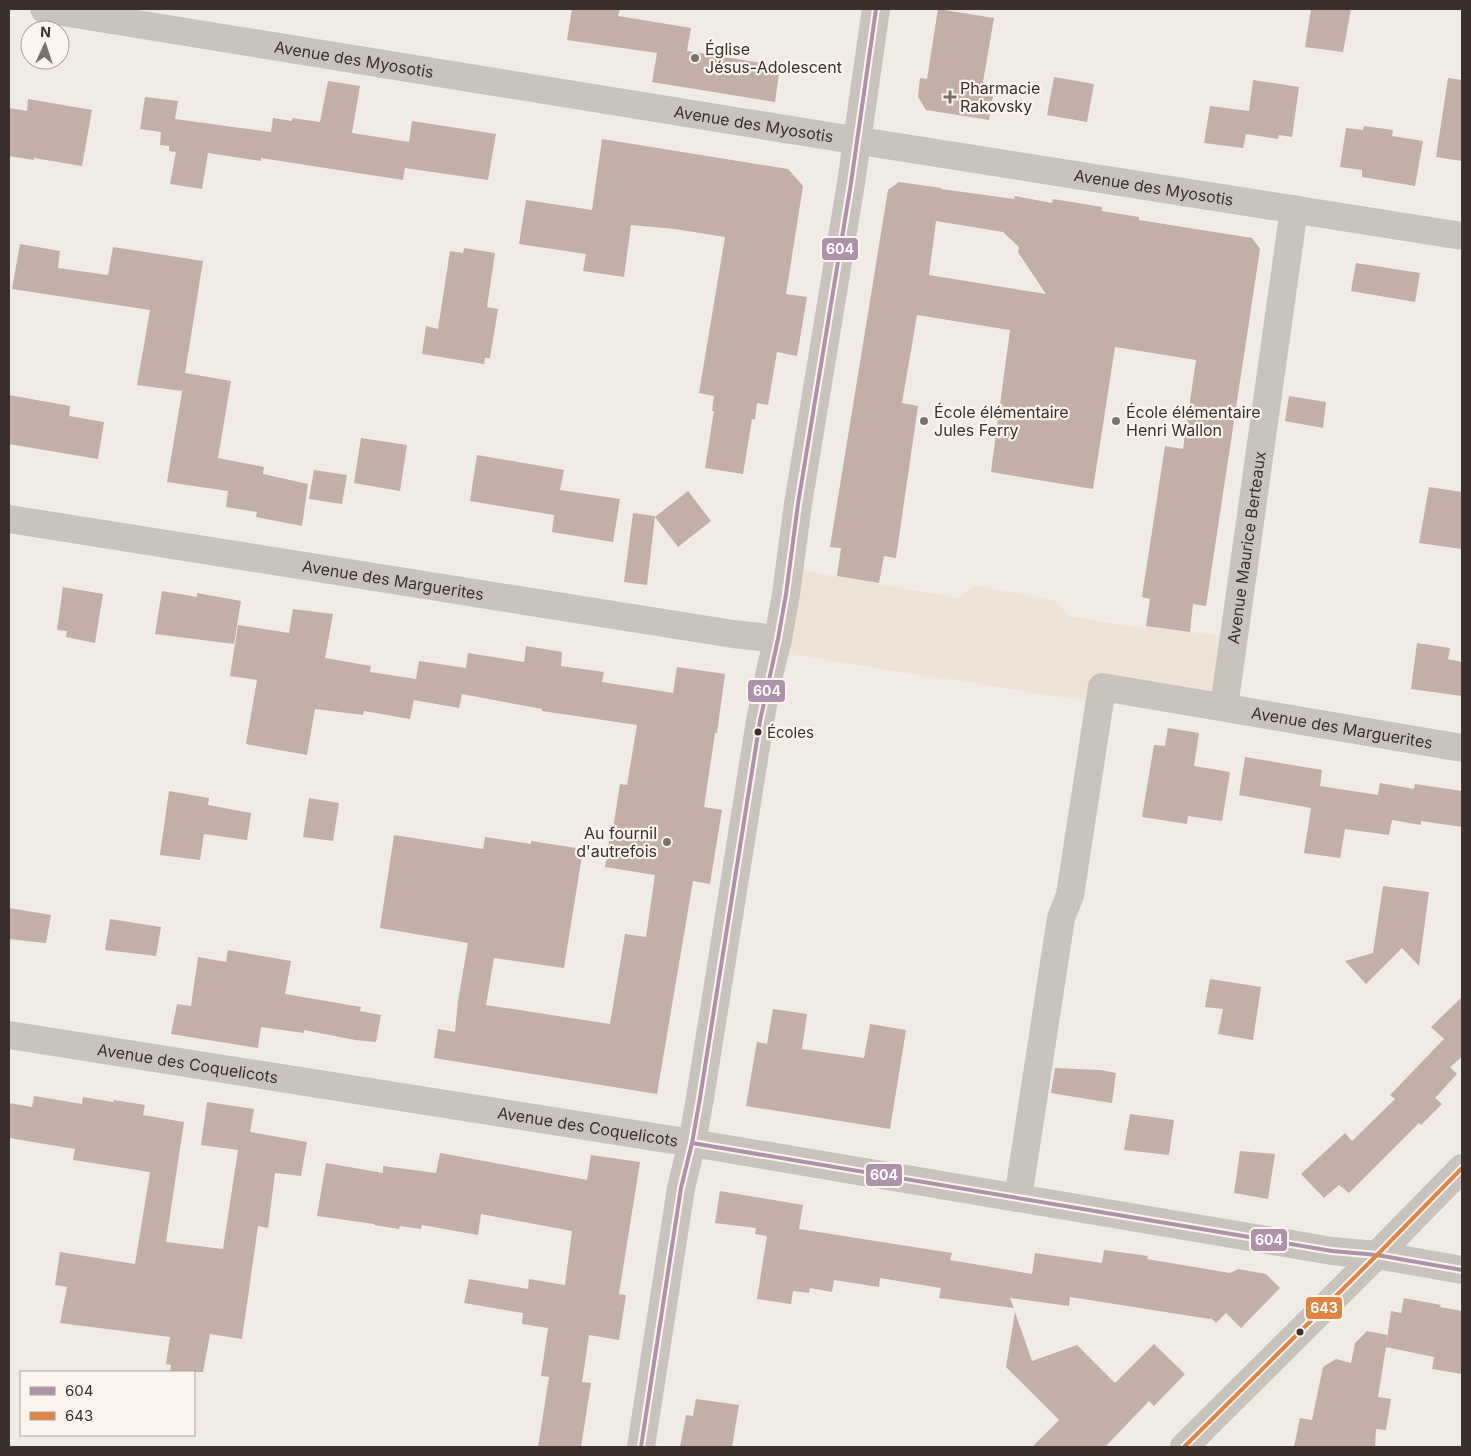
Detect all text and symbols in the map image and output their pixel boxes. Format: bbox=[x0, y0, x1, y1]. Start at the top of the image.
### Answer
north arrow bbox=[20, 20, 70, 70]
text: N bbox=[40, 23, 51, 40]
street label: Avenue des Myosotis bbox=[273, 36, 435, 82]
place label: Église Jésus-Adolescent bbox=[705, 39, 842, 77]
marker: Église Jésus-Adolescent bbox=[689, 52, 701, 64]
place label: Pharmacie Rakovsky bbox=[960, 78, 1040, 116]
marker: Pharmacie Rakovsky bbox=[944, 91, 956, 103]
street label: Avenue des Myosotis bbox=[673, 101, 835, 147]
street label: Avenue des Myosotis bbox=[1073, 165, 1235, 210]
line badge: 604 bbox=[821, 237, 859, 261]
text: 604 bbox=[826, 240, 854, 257]
place label: École élémentaire Jules Ferry bbox=[934, 402, 1069, 440]
place label: École élémentaire Henri Wallon bbox=[1126, 402, 1261, 440]
marker: École élémentaire Jules Ferry bbox=[918, 415, 930, 427]
marker: École élémentaire Henri Wallon bbox=[1110, 415, 1122, 427]
street label: Avenue Maurice Berteaux bbox=[1223, 450, 1270, 645]
street label: Avenue des Marguerites bbox=[301, 556, 485, 604]
line badge: 604 bbox=[747, 679, 786, 703]
text: 604 bbox=[753, 682, 781, 699]
street label: Avenue des Marguerites bbox=[1250, 702, 1434, 753]
place label: Écoles bbox=[767, 723, 814, 742]
marker: Écoles bbox=[753, 727, 763, 737]
place label: Au fournil d'autrefois bbox=[576, 823, 657, 861]
marker: Au fournil d'autrefois bbox=[661, 836, 673, 848]
street label: Avenue des Coquelicots bbox=[96, 1039, 280, 1087]
street label: Avenue des Coquelicots bbox=[496, 1102, 680, 1151]
line badge: 604 bbox=[865, 1163, 903, 1187]
text: 604 bbox=[870, 1166, 898, 1183]
line badge: 604 bbox=[1250, 1228, 1288, 1252]
text: 604 bbox=[1255, 1231, 1283, 1248]
line badge: 643 bbox=[1305, 1296, 1343, 1320]
text: 643 bbox=[1310, 1299, 1338, 1316]
unlabelled marker bbox=[1295, 1327, 1305, 1337]
legend bbox=[20, 1371, 195, 1436]
text: 604 bbox=[65, 1381, 93, 1400]
text: 643 bbox=[65, 1406, 93, 1425]

